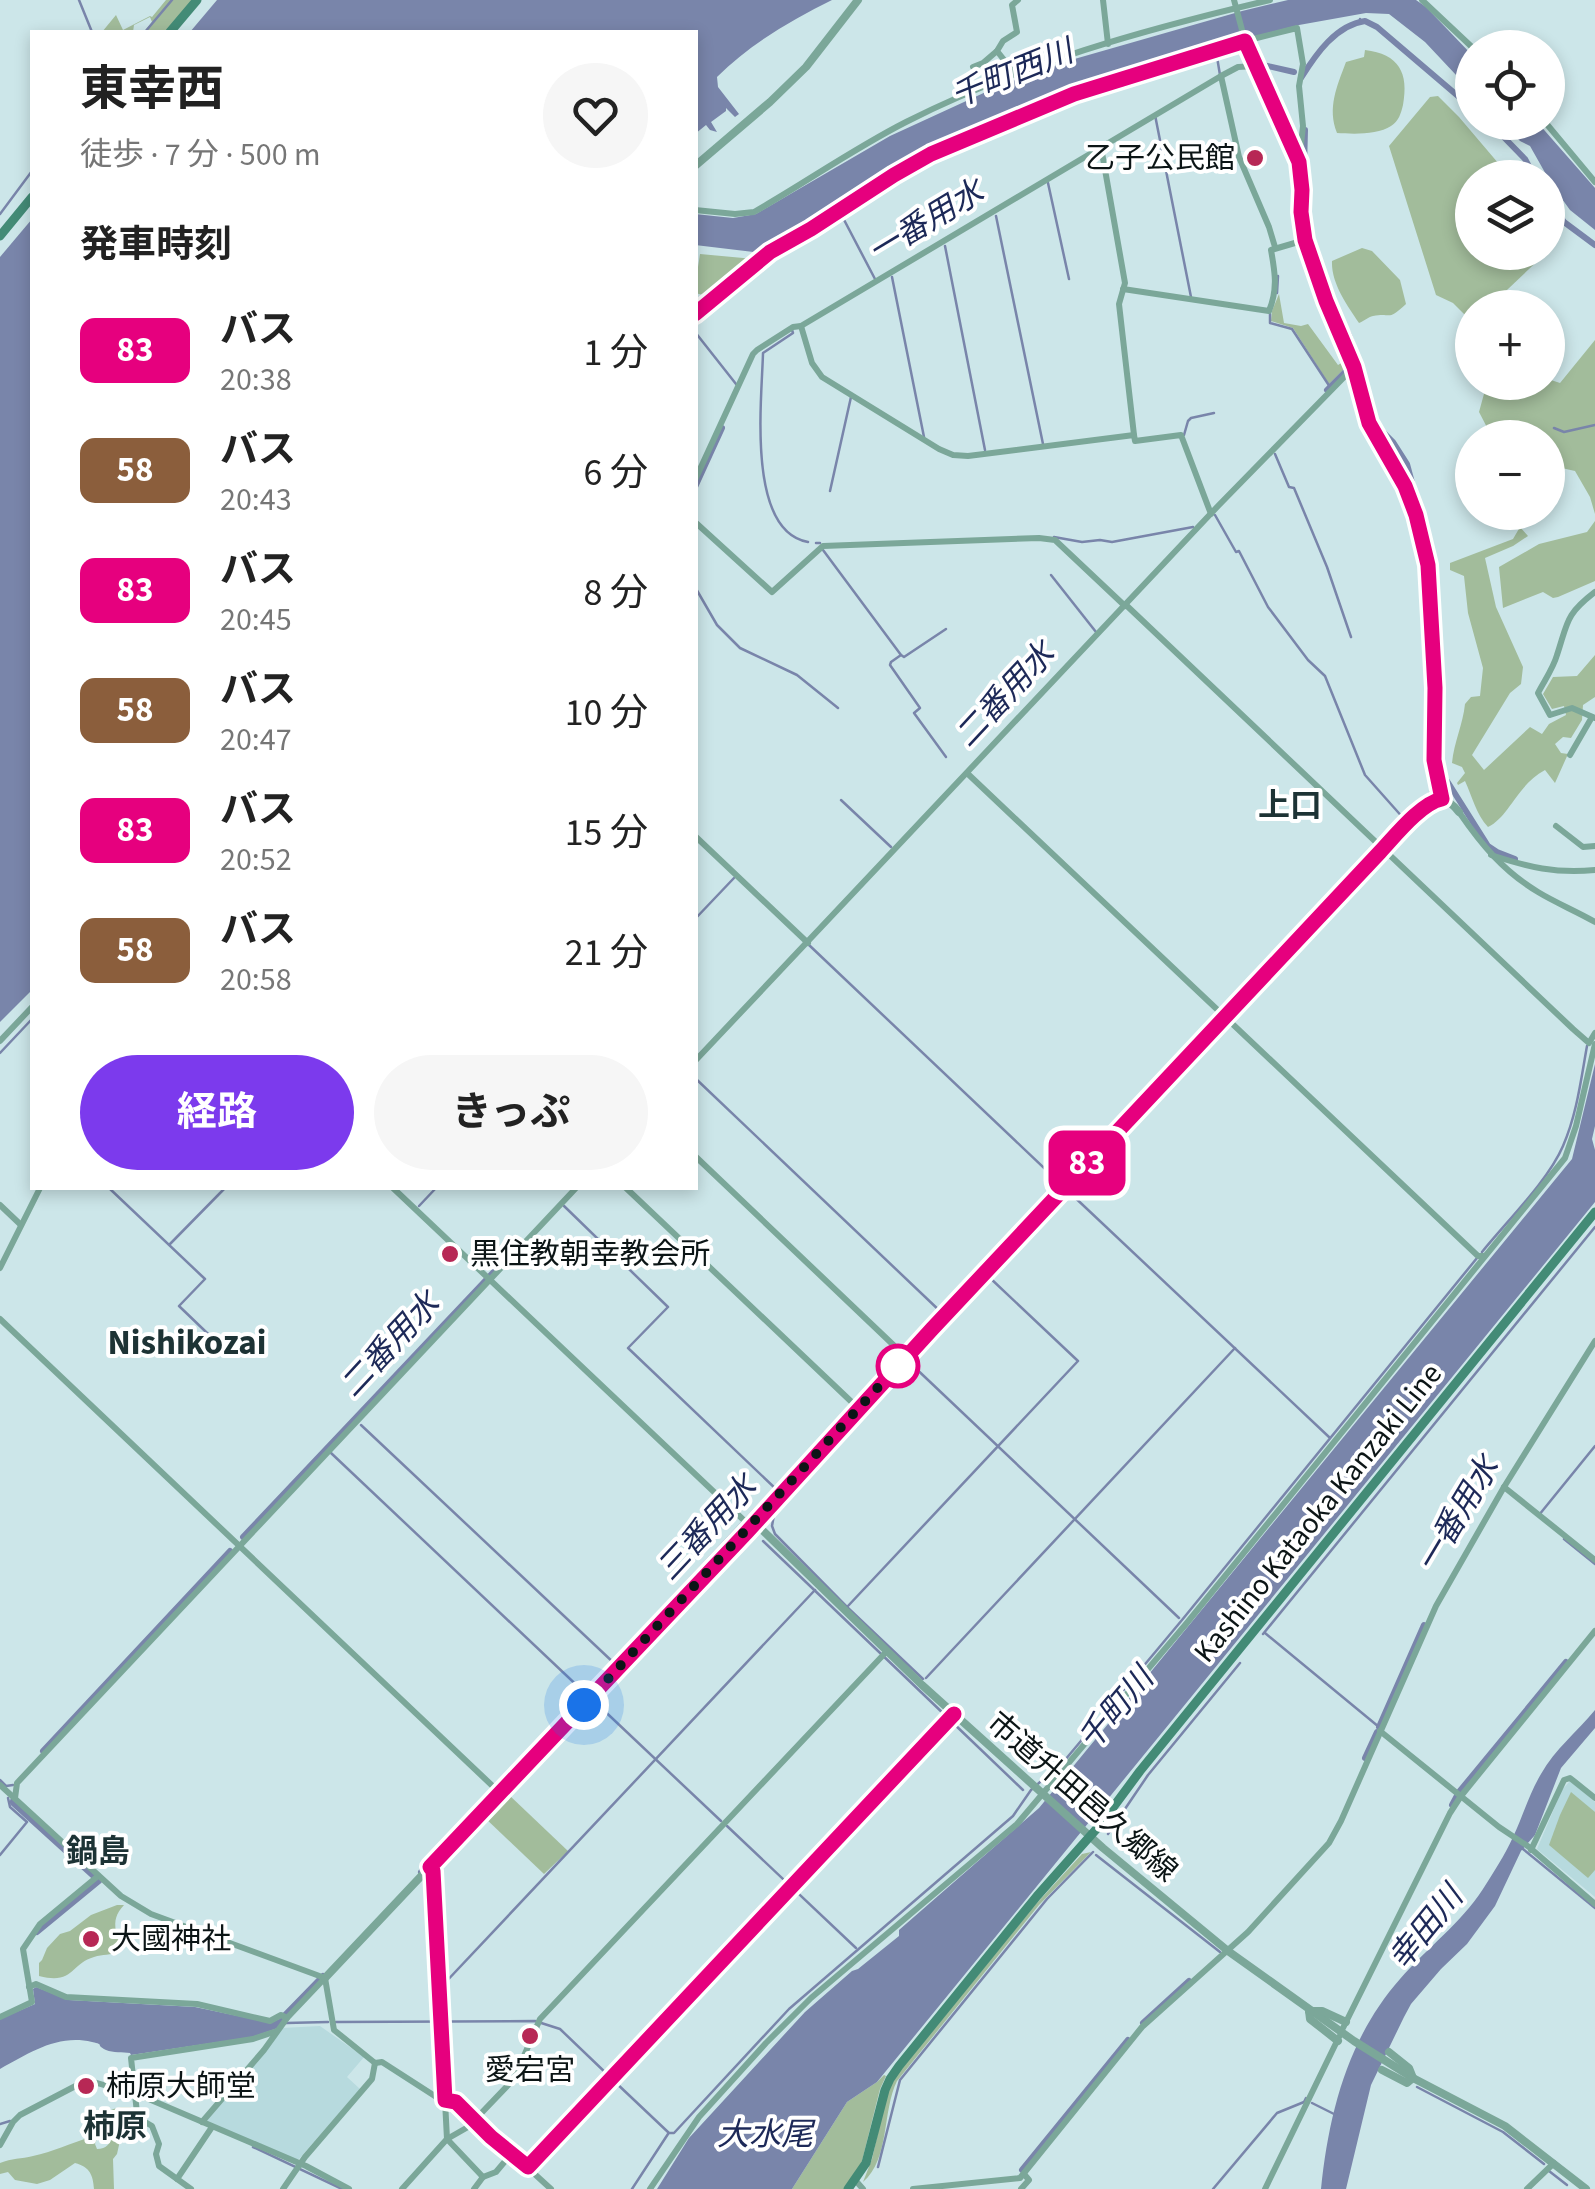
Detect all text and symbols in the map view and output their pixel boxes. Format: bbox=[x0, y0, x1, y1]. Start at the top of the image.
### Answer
water label: 千町西川 bbox=[944, 28, 1083, 119]
map controls bbox=[1455, 30, 1565, 530]
button: locate bbox=[1455, 30, 1565, 140]
text: 東幸西 bbox=[80, 56, 224, 124]
button: heart bbox=[543, 63, 648, 168]
text: 徒歩 · 7 分 · 500 m bbox=[80, 132, 320, 178]
place label: 乙子公民館 bbox=[1085, 137, 1235, 180]
marker: 乙子公民館 bbox=[1244, 147, 1266, 169]
button: layers bbox=[1455, 160, 1565, 270]
water label: 一番用水 bbox=[859, 168, 995, 275]
text: 発車時刻 bbox=[80, 218, 232, 272]
button: + bbox=[1455, 290, 1565, 400]
text: バス bbox=[220, 303, 296, 357]
text: 83 bbox=[117, 325, 153, 375]
text: 1 分 bbox=[584, 326, 648, 380]
text: 20:38 bbox=[220, 357, 292, 403]
button: − bbox=[1455, 420, 1565, 530]
text: バス bbox=[220, 423, 296, 477]
text: 58 bbox=[117, 445, 153, 495]
text: 6 分 bbox=[584, 446, 648, 500]
text: 20:43 bbox=[220, 477, 292, 523]
text: バス bbox=[220, 543, 296, 597]
text: 83 bbox=[117, 565, 153, 615]
text: 8 分 bbox=[584, 566, 648, 620]
text: 20:45 bbox=[220, 597, 292, 643]
water label: 二番用水 bbox=[945, 630, 1068, 757]
text: バス bbox=[220, 663, 296, 717]
text: 58 bbox=[117, 685, 153, 735]
text: 10 分 bbox=[565, 686, 648, 740]
text: 20:47 bbox=[220, 717, 292, 763]
text: バス bbox=[220, 783, 296, 837]
district label: 上口 bbox=[1258, 783, 1322, 829]
text: 83 bbox=[117, 805, 153, 855]
text: 15 分 bbox=[565, 806, 648, 860]
text: 20:52 bbox=[220, 837, 292, 883]
text: バス bbox=[220, 903, 296, 957]
text: 58 bbox=[117, 925, 153, 975]
text: 21 分 bbox=[565, 926, 648, 980]
text: 20:58 bbox=[220, 957, 292, 1003]
button: 経路 bbox=[80, 1055, 354, 1170]
button: きっぷ bbox=[374, 1055, 648, 1170]
line badge: 83 bbox=[1042, 1130, 1132, 1196]
text: 83 bbox=[1069, 1138, 1105, 1188]
place label: 黒住教朝幸教会所 bbox=[470, 1233, 710, 1276]
marker: 黒住教朝幸教会所 bbox=[439, 1243, 461, 1265]
water label: 二番用水 bbox=[330, 1280, 453, 1407]
district label: Nishikozai bbox=[108, 1318, 266, 1368]
unlabelled marker bbox=[877, 1345, 919, 1387]
street label: Kashino Kataoka Kanzaki Line bbox=[1184, 1354, 1452, 1672]
water label: 一番用水 bbox=[1405, 1446, 1512, 1582]
water label: 三番用水 bbox=[647, 1463, 770, 1590]
water label: 千町川 bbox=[1068, 1655, 1166, 1761]
your location bbox=[559, 1680, 609, 1730]
street label: 市道升田邑久郷線 bbox=[977, 1702, 1187, 1892]
district label: 鍋島 bbox=[66, 1829, 130, 1875]
water label: 幸田川 bbox=[1378, 1874, 1476, 1980]
place label: 大國神社 bbox=[111, 1918, 231, 1961]
marker: 大國神社 bbox=[80, 1928, 102, 1950]
marker: 愛宕宮 bbox=[519, 2025, 541, 2047]
place label: 愛宕宮 bbox=[485, 2049, 575, 2092]
place label: 柿原大師堂 bbox=[106, 2065, 256, 2108]
marker: 柿原大師堂 bbox=[75, 2075, 97, 2097]
district label: 柿原 bbox=[83, 2104, 147, 2150]
water label: 大水尾 bbox=[717, 2112, 816, 2158]

